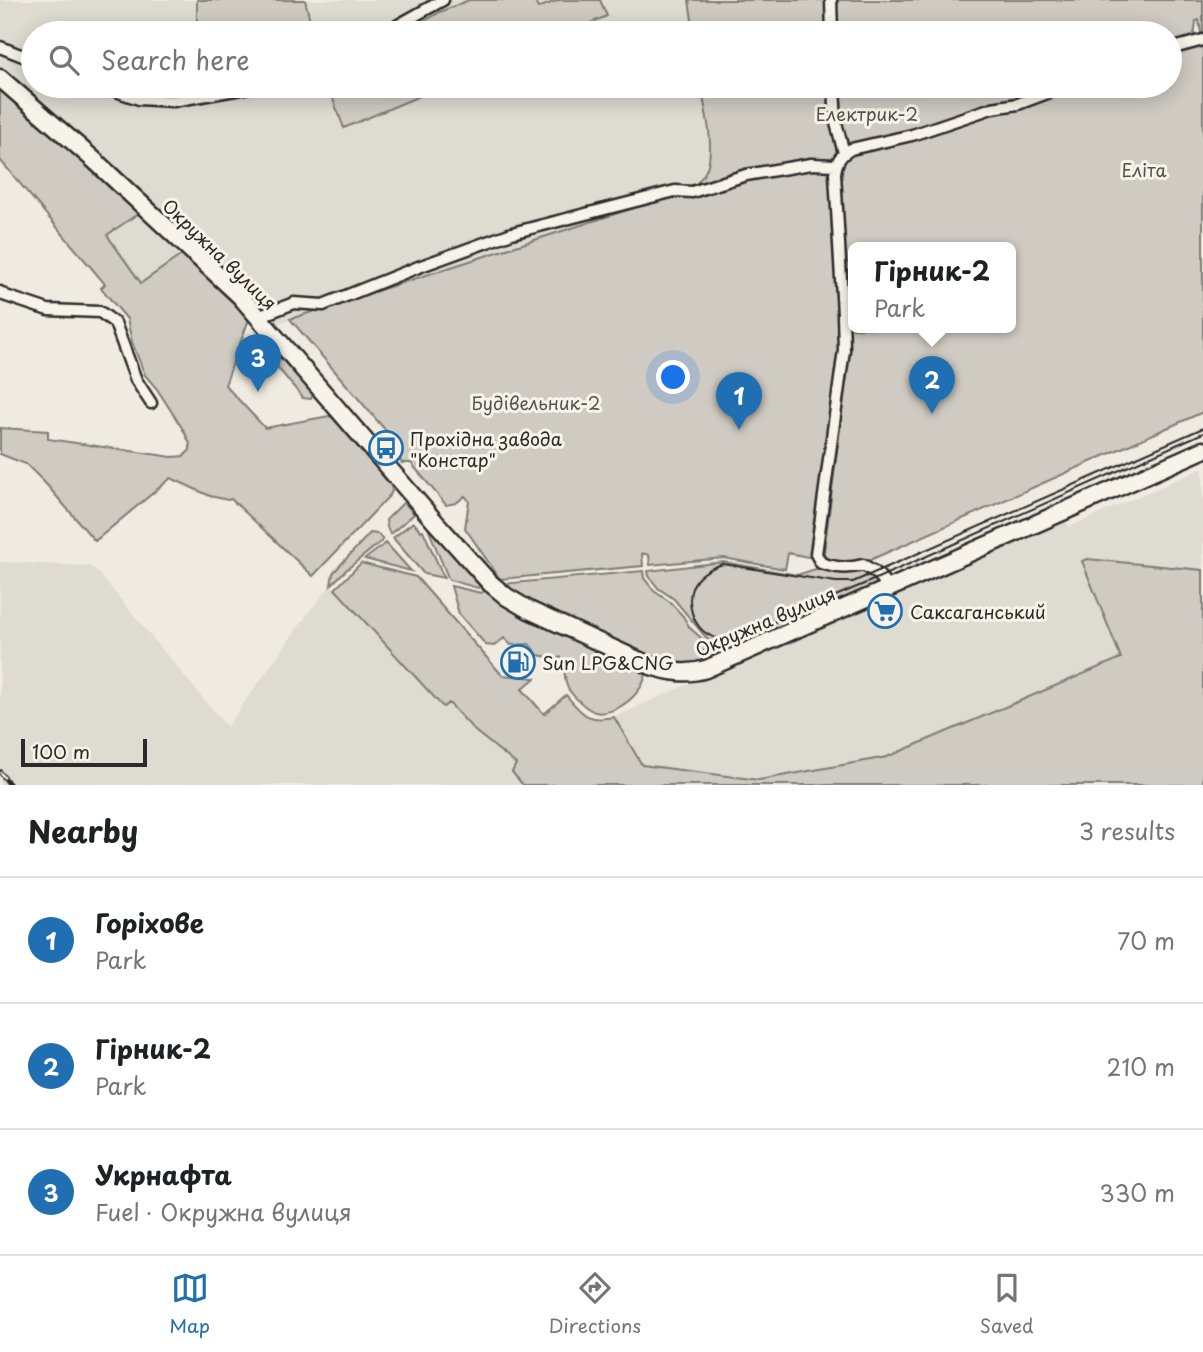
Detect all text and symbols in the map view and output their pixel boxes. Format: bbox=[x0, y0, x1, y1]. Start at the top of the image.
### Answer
search box bbox=[21, 21, 1182, 98]
text: Search here bbox=[101, 40, 250, 79]
icon: search bbox=[45, 41, 83, 79]
park label: Електрик-2 bbox=[816, 100, 918, 127]
park label: Еліта bbox=[1121, 156, 1167, 183]
street label: Окружна вулиця bbox=[157, 192, 283, 316]
popup bbox=[848, 242, 1016, 333]
text: Гірник-2 bbox=[874, 251, 990, 290]
text: Park bbox=[874, 290, 925, 325]
pin: 3 bbox=[235, 334, 281, 392]
pin: 2 bbox=[909, 356, 955, 414]
your location bbox=[656, 360, 690, 394]
pin: 1 bbox=[716, 372, 762, 430]
park label: Будівельник-2 bbox=[471, 389, 601, 416]
place label: Прохідна завода "Констар" bbox=[410, 425, 563, 473]
bus stop icon: Прохідна завода "Констар" bbox=[367, 429, 405, 467]
street label: Окружна вулиця bbox=[691, 579, 839, 663]
supermarket icon: Саксаганський bbox=[866, 592, 904, 630]
place label: Саксаганський bbox=[910, 598, 1046, 625]
fuel station icon: Sun LPG&CNG bbox=[499, 643, 537, 681]
place label: Sun LPG&CNG bbox=[542, 649, 674, 676]
scale bar bbox=[21, 736, 147, 768]
text: 100 m bbox=[32, 737, 90, 765]
text: Nearby bbox=[28, 808, 138, 853]
text: 3 results bbox=[1079, 813, 1175, 848]
text: Горіхове bbox=[95, 903, 204, 942]
text: 1 bbox=[46, 923, 57, 958]
text: 70 m bbox=[1117, 923, 1175, 958]
text: Park bbox=[95, 942, 146, 977]
text: Гірник-2 bbox=[95, 1029, 211, 1068]
text: 2 bbox=[43, 1049, 59, 1084]
text: 210 m bbox=[1107, 1049, 1175, 1084]
text: Park bbox=[95, 1068, 146, 1103]
text: Укрнафта bbox=[95, 1155, 232, 1194]
text: 3 bbox=[43, 1175, 59, 1210]
text: 330 m bbox=[1099, 1175, 1175, 1210]
text: Fuel · Окружна вулиця bbox=[95, 1194, 352, 1229]
tab: Map bbox=[169, 1269, 210, 1339]
tab: Directions bbox=[549, 1269, 641, 1339]
tab: Saved bbox=[980, 1269, 1034, 1339]

